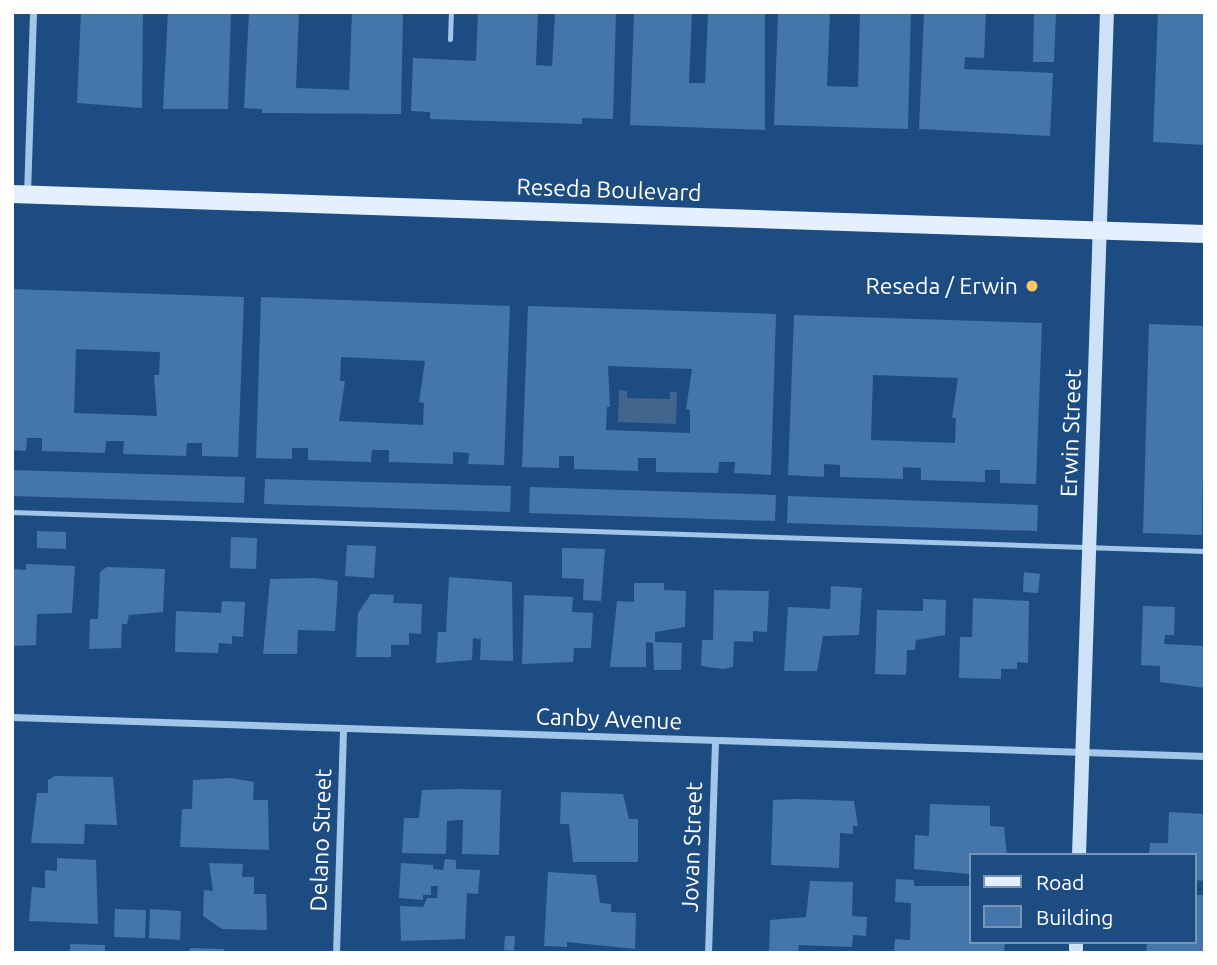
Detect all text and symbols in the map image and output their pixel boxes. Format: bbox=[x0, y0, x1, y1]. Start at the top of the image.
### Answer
street label: Reseda Boulevard bbox=[516, 173, 702, 207]
place label: Reseda / Erwin bbox=[865, 272, 1018, 300]
marker: Reseda / Erwin bbox=[1024, 278, 1040, 294]
street label: Erwin Street bbox=[1055, 368, 1087, 498]
street label: Canby Avenue bbox=[535, 703, 683, 735]
street label: Delano Street bbox=[305, 768, 337, 912]
street label: Jovan Street bbox=[676, 781, 708, 913]
legend bbox=[968, 853, 1196, 944]
text: Road bbox=[1036, 870, 1084, 894]
text: Building bbox=[1036, 905, 1113, 929]

